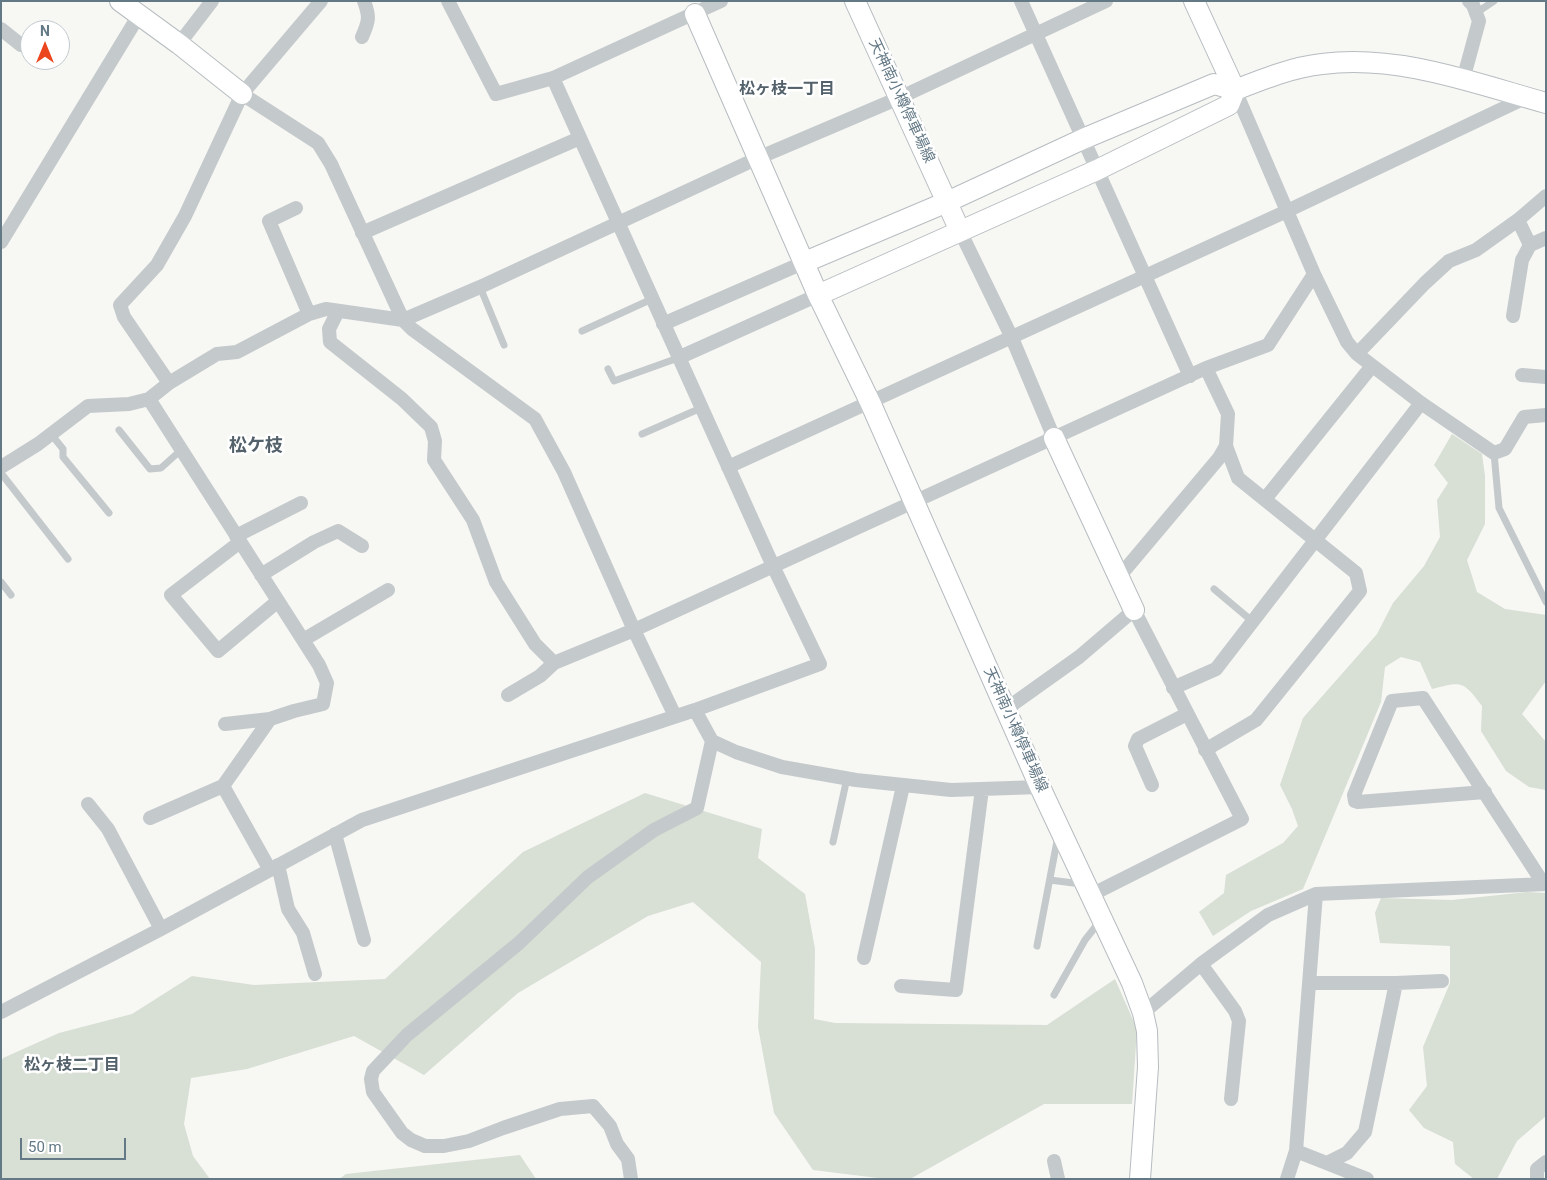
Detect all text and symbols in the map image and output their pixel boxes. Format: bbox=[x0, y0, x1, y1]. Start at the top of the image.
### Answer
north arrow bbox=[20, 20, 70, 70]
text: N bbox=[40, 23, 50, 39]
street label: 天神南小樽停車場線 bbox=[864, 36, 938, 166]
district label: 松ヶ枝一丁目 bbox=[739, 80, 835, 100]
district label: 松ケ枝 bbox=[229, 435, 283, 457]
street label: 天神南小樽停車場線 bbox=[979, 665, 1051, 795]
district label: 松ヶ枝二丁目 bbox=[24, 1056, 120, 1076]
scale bar bbox=[22, 1128, 129, 1160]
text: 50 m bbox=[28, 1138, 62, 1156]

